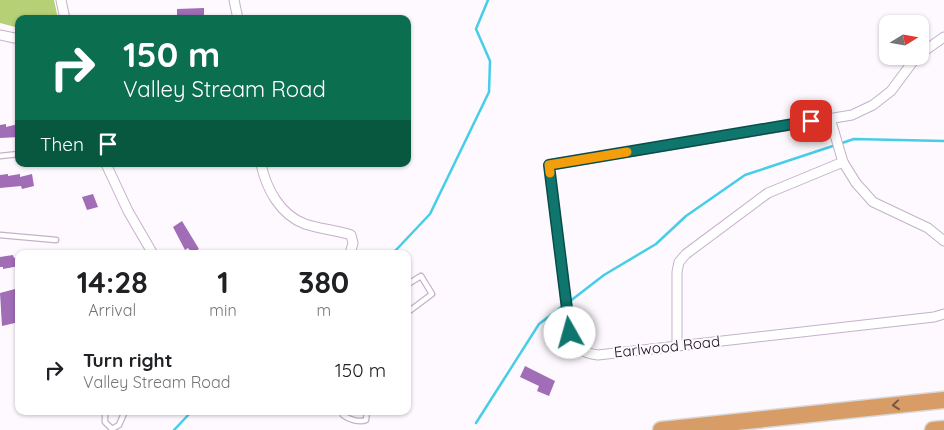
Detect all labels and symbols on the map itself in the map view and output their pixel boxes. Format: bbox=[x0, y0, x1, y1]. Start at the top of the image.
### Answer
north arrow bbox=[879, 15, 929, 65]
pin bbox=[790, 100, 832, 142]
position arrow bbox=[543, 306, 595, 358]
street label: Earlwood Road bbox=[613, 331, 721, 362]
one-way arrow bbox=[891, 399, 899, 410]

